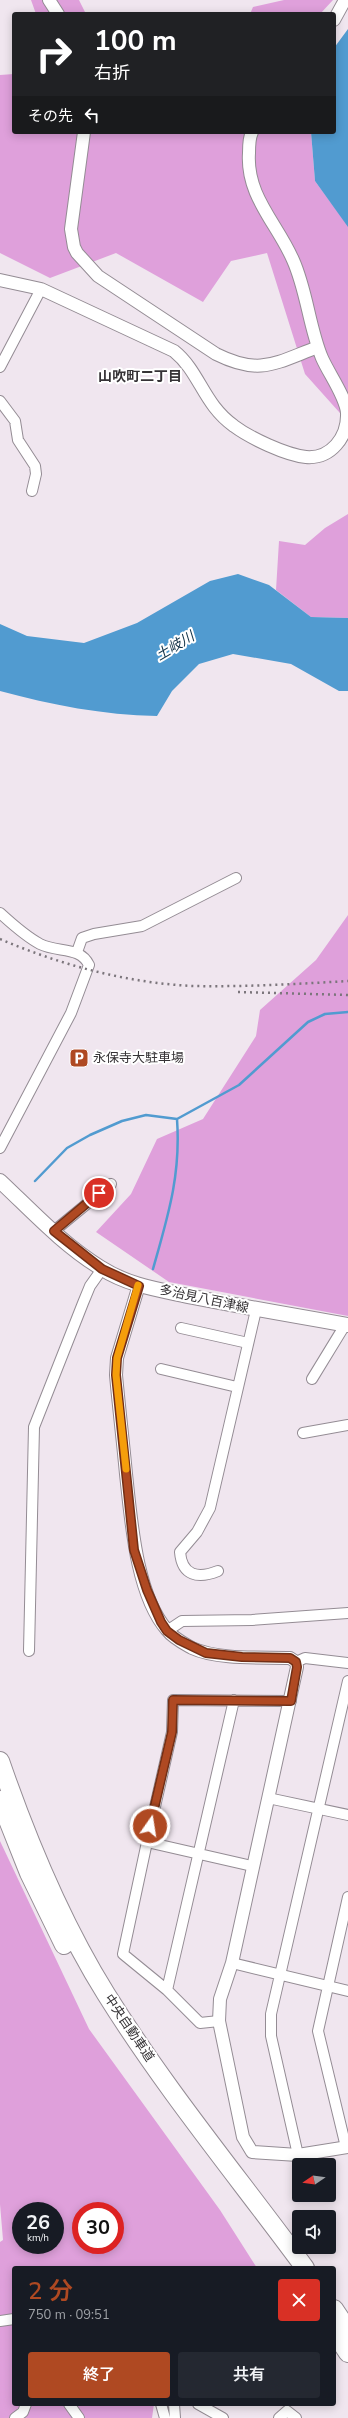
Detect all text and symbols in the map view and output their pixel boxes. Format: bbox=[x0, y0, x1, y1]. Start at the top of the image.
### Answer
text: 100 m bbox=[94, 22, 177, 60]
icon: right bbox=[28, 28, 80, 80]
text: 右折 bbox=[94, 61, 130, 85]
icon: left bbox=[81, 104, 103, 126]
text: その先 bbox=[28, 106, 73, 126]
district label: 山吹町二丁目 bbox=[98, 367, 182, 386]
water label: 土岐川 bbox=[152, 626, 200, 665]
parking icon: 永保寺大駐車場 bbox=[68, 1047, 90, 1069]
place label: 永保寺大駐車場 bbox=[93, 1049, 184, 1067]
pin bbox=[82, 1176, 116, 1210]
icon: arrive bbox=[88, 1182, 110, 1204]
street label: 多治見八百津線 bbox=[158, 1281, 250, 1317]
position arrow bbox=[129, 1805, 171, 1847]
street label: 中央自動車道 bbox=[100, 1991, 158, 2065]
north arrow bbox=[292, 2158, 336, 2202]
map controls bbox=[292, 2158, 336, 2254]
speed limit sign: 30 bbox=[72, 2202, 124, 2254]
text: 26 bbox=[26, 2209, 50, 2236]
button: sound bbox=[292, 2210, 336, 2254]
text: km/h bbox=[27, 2231, 49, 2245]
text: 2 分 bbox=[28, 2275, 73, 2307]
button: close bbox=[278, 2279, 320, 2321]
text: 750 m · 09:51 bbox=[28, 2306, 110, 2324]
button: 終了 bbox=[28, 2352, 170, 2398]
button: 共有 bbox=[178, 2352, 320, 2398]

